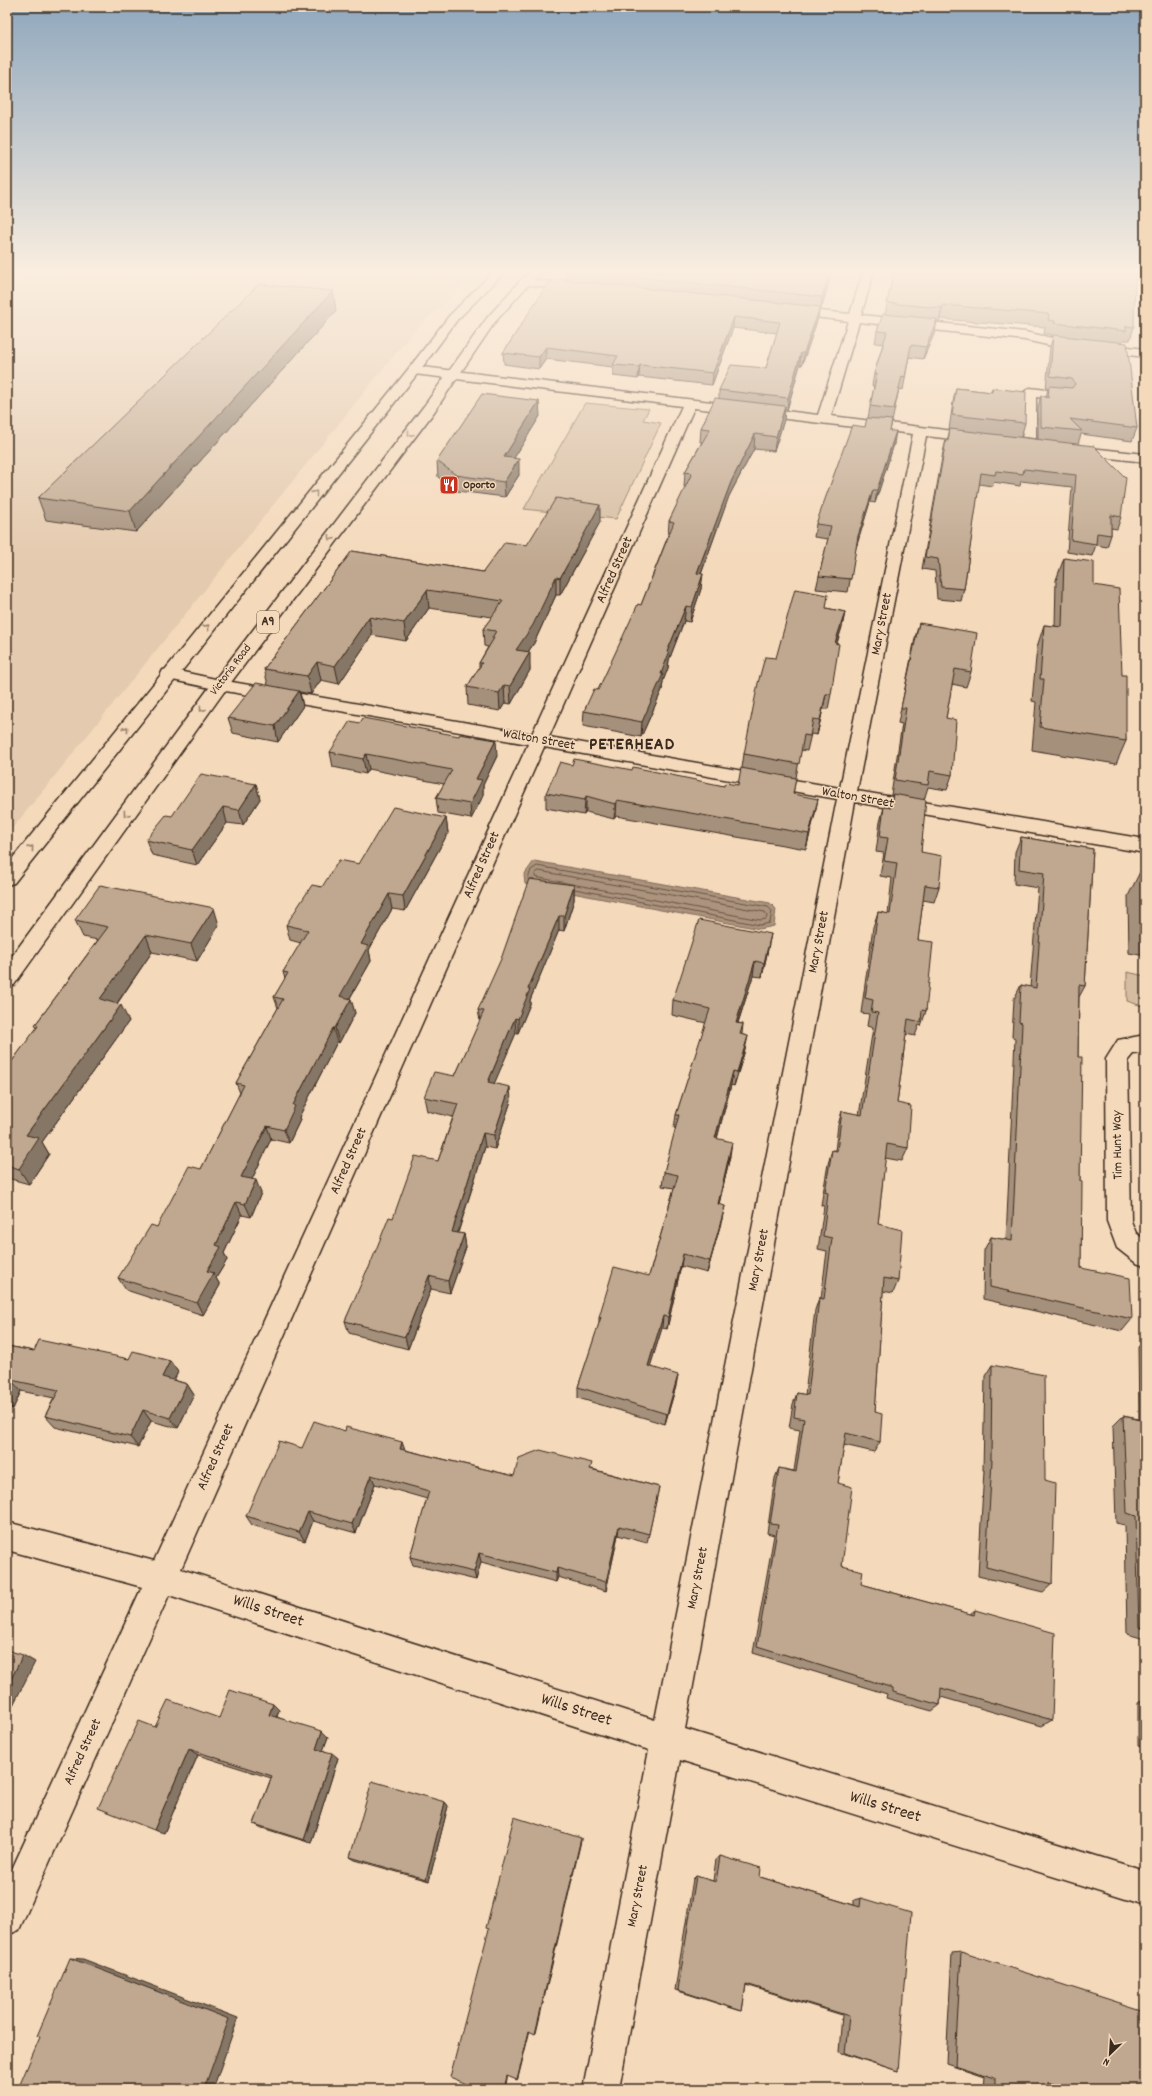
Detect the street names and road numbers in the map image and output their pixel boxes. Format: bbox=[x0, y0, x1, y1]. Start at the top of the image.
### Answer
street label: Alfred Street bbox=[591, 533, 639, 607]
street label: Mary Street bbox=[866, 591, 898, 657]
road number: A9 bbox=[257, 611, 279, 633]
street label: Victoria Road bbox=[206, 641, 256, 699]
street label: Walton Street bbox=[501, 724, 577, 756]
street label: Walton Street bbox=[820, 782, 896, 814]
street label: Alfred Street bbox=[458, 828, 506, 902]
street label: Mary Street bbox=[803, 909, 835, 975]
street label: Tim Hunt Way bbox=[1107, 1110, 1129, 1180]
street label: Alfred Street bbox=[325, 1124, 373, 1198]
street label: Mary Street bbox=[743, 1227, 775, 1293]
street label: Alfred Street bbox=[192, 1420, 240, 1494]
street label: Mary Street bbox=[682, 1545, 714, 1611]
street label: Wills Street bbox=[229, 1589, 307, 1635]
street label: Wills Street bbox=[537, 1688, 615, 1734]
street label: Alfred Street bbox=[59, 1716, 107, 1788]
street label: Wills Street bbox=[846, 1786, 924, 1830]
street label: Mary Street bbox=[622, 1863, 654, 1929]

